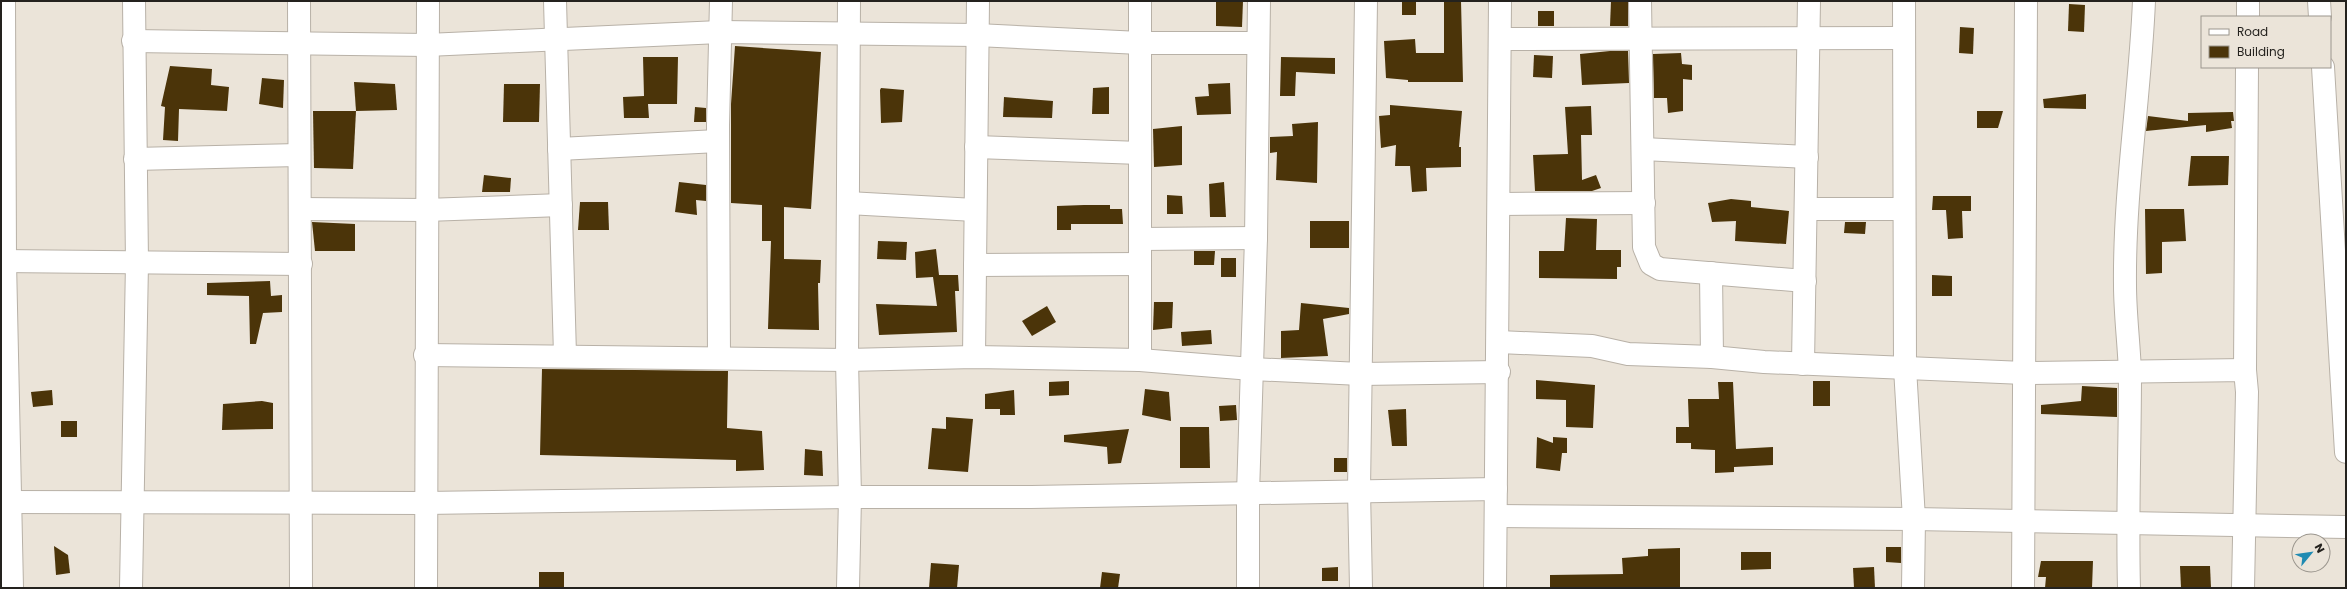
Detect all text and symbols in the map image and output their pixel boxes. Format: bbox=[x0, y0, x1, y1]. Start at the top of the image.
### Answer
legend bbox=[2201, 16, 2331, 68]
text: Road bbox=[2237, 23, 2268, 40]
text: Building bbox=[2237, 43, 2285, 60]
north arrow bbox=[2291, 533, 2331, 573]
text: N bbox=[2311, 541, 2329, 556]

